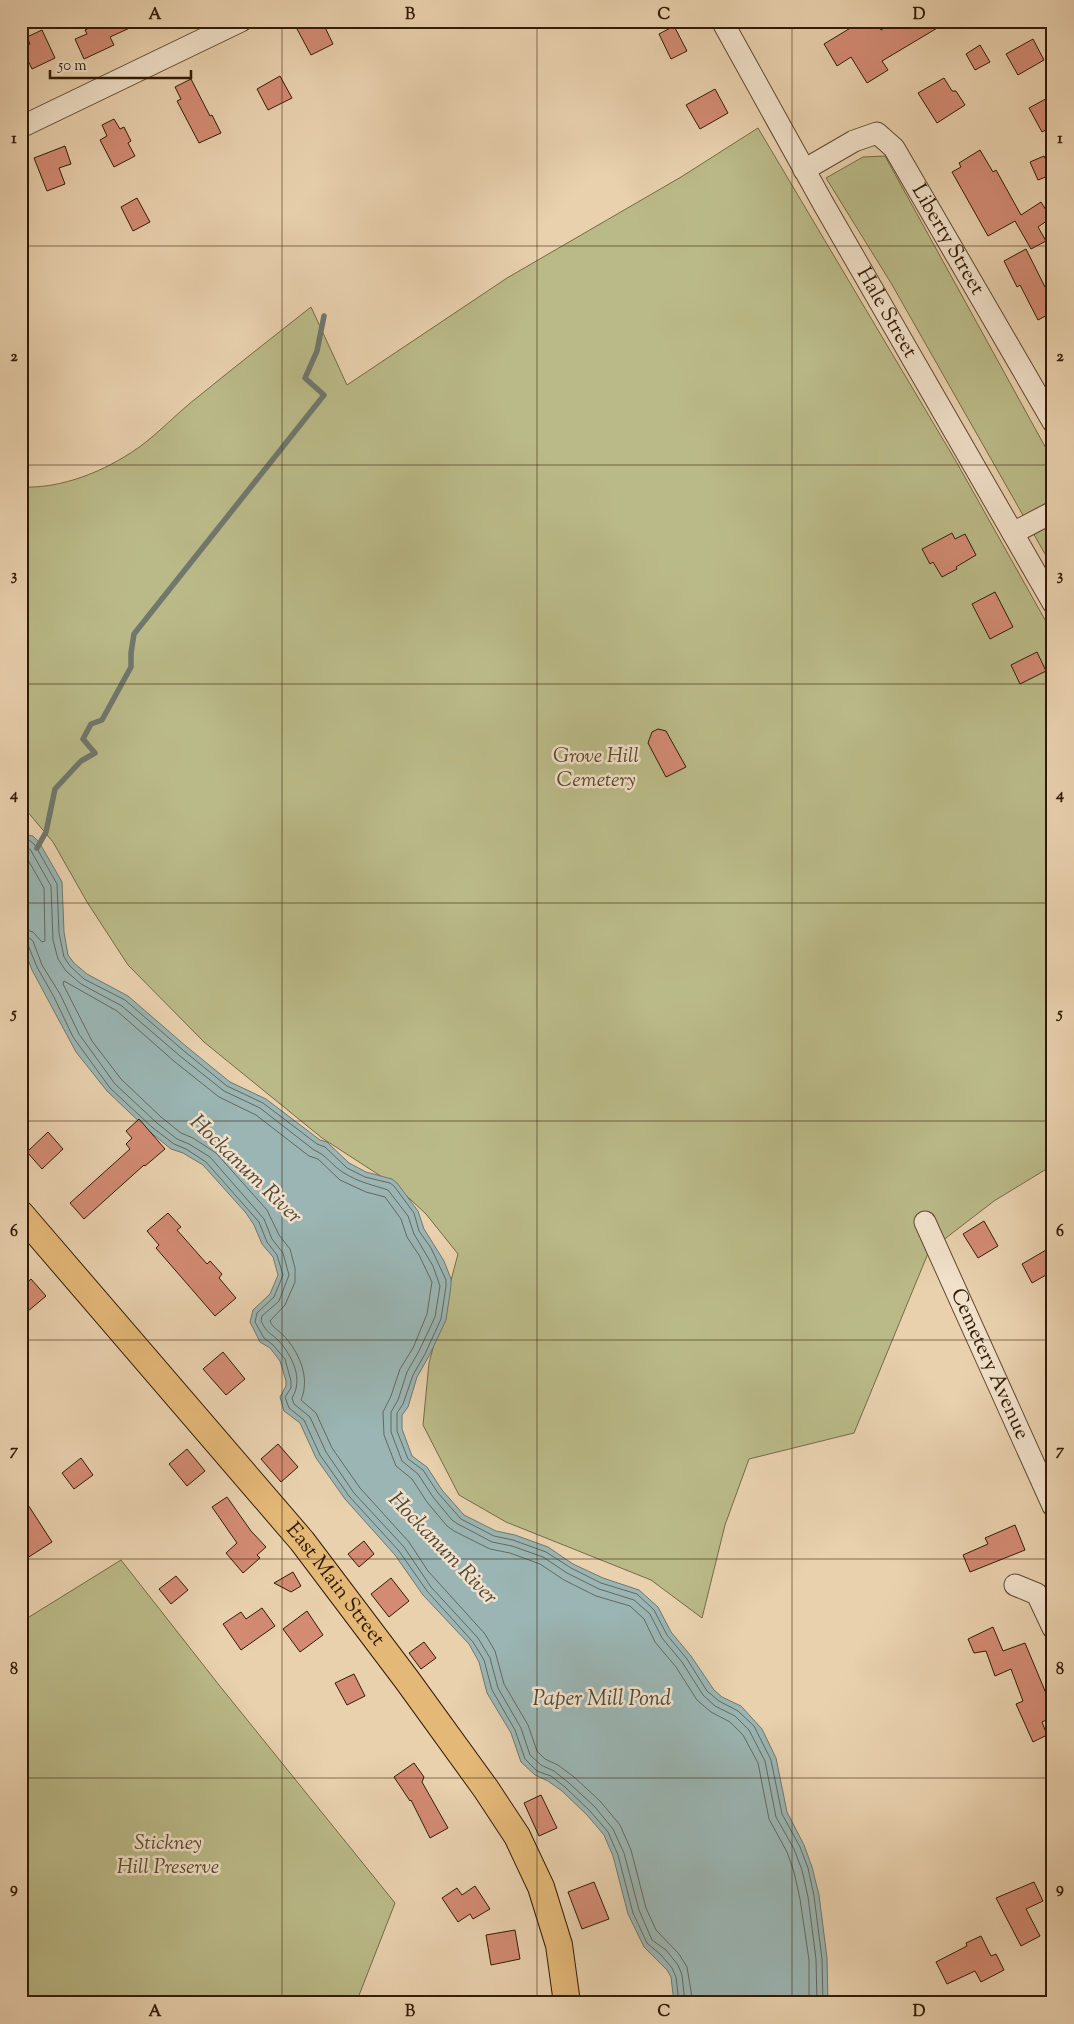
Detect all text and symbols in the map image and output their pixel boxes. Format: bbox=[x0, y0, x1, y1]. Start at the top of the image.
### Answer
text: A bbox=[149, 4, 162, 27]
text: B bbox=[405, 4, 415, 27]
text: C bbox=[658, 4, 671, 27]
text: D bbox=[913, 4, 926, 27]
scale bar bbox=[50, 48, 191, 80]
text: 50 m bbox=[57, 56, 87, 77]
text: 1 bbox=[11, 128, 17, 151]
text: 1 bbox=[1057, 128, 1063, 151]
street label: Liberty Street bbox=[903, 179, 991, 301]
street label: Hale Street bbox=[848, 262, 924, 364]
text: 2 bbox=[10, 346, 18, 369]
text: 2 bbox=[1056, 346, 1064, 369]
text: 3 bbox=[11, 565, 18, 588]
text: 3 bbox=[1057, 565, 1064, 588]
park label: Grove Hill Cemetery bbox=[553, 742, 639, 796]
text: 4 bbox=[9, 784, 18, 807]
text: 4 bbox=[1055, 784, 1064, 807]
text: 5 bbox=[9, 1003, 17, 1026]
text: 5 bbox=[1055, 1003, 1063, 1026]
water label: Hockanum River bbox=[181, 1108, 309, 1232]
text: 6 bbox=[10, 1221, 18, 1244]
text: 6 bbox=[1056, 1221, 1064, 1244]
street label: Cemetery Avenue bbox=[942, 1284, 1036, 1445]
text: 7 bbox=[10, 1440, 19, 1463]
text: 7 bbox=[1056, 1440, 1065, 1463]
water label: Hockanum River bbox=[380, 1485, 504, 1613]
street label: East Main Street bbox=[278, 1517, 392, 1653]
text: 8 bbox=[10, 1659, 18, 1682]
text: 8 bbox=[1056, 1659, 1064, 1682]
water label: Paper Mill Pond bbox=[533, 1684, 671, 1716]
park label: Stickney Hill Preserve bbox=[117, 1829, 219, 1883]
text: 9 bbox=[10, 1878, 18, 1901]
text: 9 bbox=[1056, 1878, 1064, 1901]
text: A bbox=[149, 2001, 162, 2024]
text: B bbox=[405, 2001, 415, 2024]
text: C bbox=[658, 2001, 671, 2024]
text: D bbox=[913, 2001, 926, 2024]

